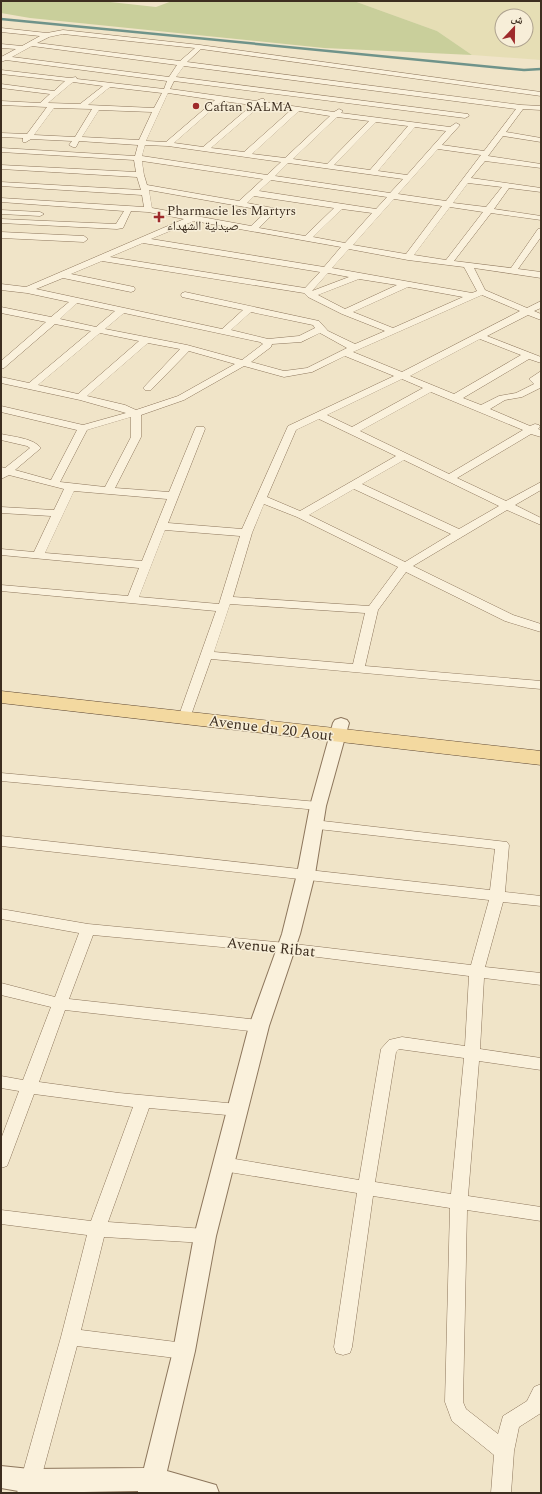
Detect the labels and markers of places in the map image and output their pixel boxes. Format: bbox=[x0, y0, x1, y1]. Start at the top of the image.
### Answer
place label: Caftan SALMA bbox=[204, 97, 293, 117]
marker: Caftan SALMA bbox=[191, 101, 201, 111]
place label: Pharmacie les Martyrs صيدلية الشهداء bbox=[167, 201, 296, 236]
marker: Pharmacie les Martyrs صيدلية الشهداء bbox=[154, 212, 164, 222]

